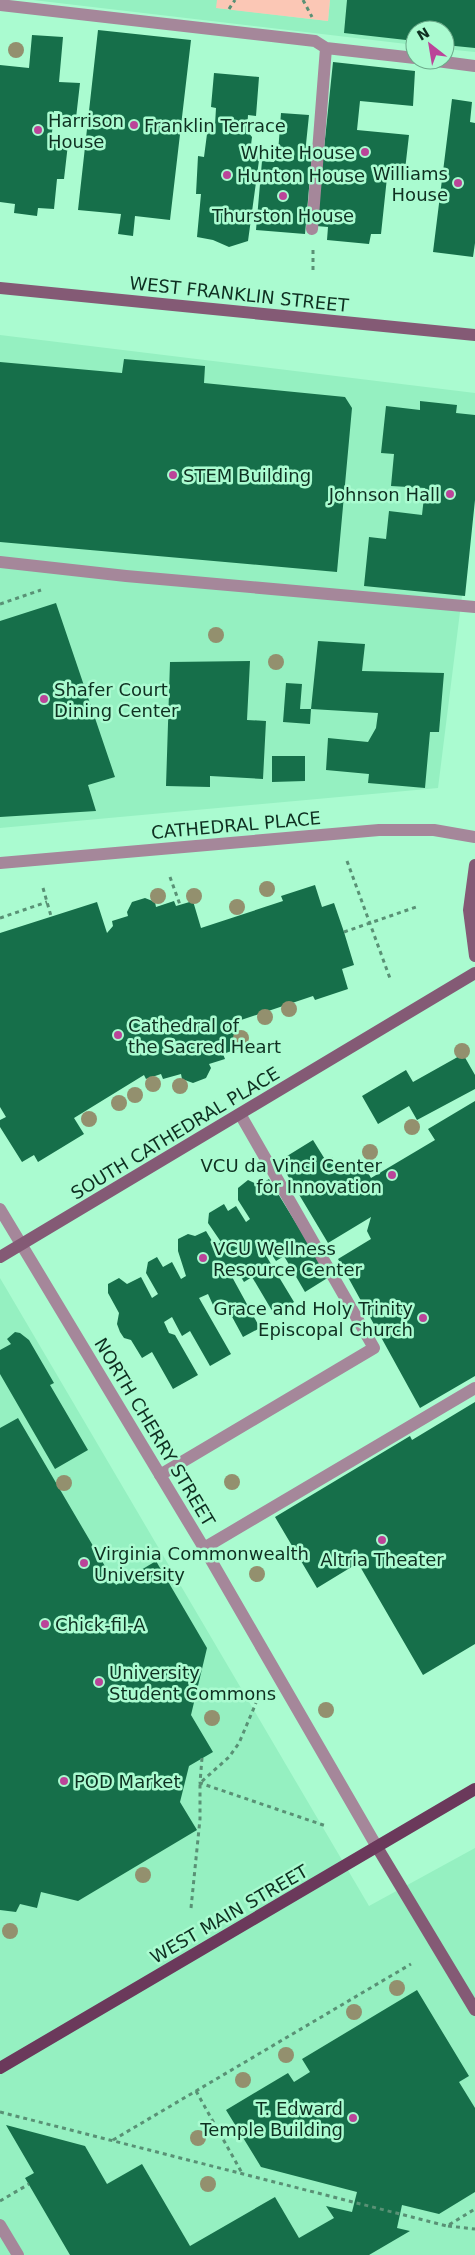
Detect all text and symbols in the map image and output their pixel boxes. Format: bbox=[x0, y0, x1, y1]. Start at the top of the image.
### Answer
north arrow bbox=[405, 20, 455, 70]
text: N bbox=[414, 24, 432, 44]
place label: Harrison House bbox=[48, 110, 124, 152]
place label: Franklin Terrace bbox=[144, 115, 286, 136]
marker: Franklin Terrace bbox=[128, 119, 140, 131]
marker: Harrison House bbox=[32, 124, 44, 136]
place label: White House bbox=[241, 142, 355, 163]
marker: White House bbox=[359, 146, 371, 158]
place label: Williams House bbox=[373, 163, 448, 205]
place label: Hunton House bbox=[237, 165, 365, 186]
marker: Hunton House bbox=[221, 169, 233, 181]
marker: Williams House bbox=[452, 177, 464, 189]
marker: Thurston House bbox=[277, 190, 289, 202]
place label: Thurston House bbox=[211, 205, 354, 226]
street label: WEST FRANKLIN STREET bbox=[128, 272, 351, 316]
place label: STEM Building bbox=[183, 465, 311, 486]
marker: STEM Building bbox=[167, 469, 179, 481]
place label: Johnson Hall bbox=[328, 484, 440, 505]
marker: Johnson Hall bbox=[444, 488, 456, 500]
place label: Shafer Court Dining Center bbox=[54, 679, 179, 721]
marker: Shafer Court Dining Center bbox=[38, 693, 50, 705]
street label: CATHEDRAL PLACE bbox=[150, 807, 322, 843]
place label: Cathedral of the Sacred Heart bbox=[128, 1015, 281, 1057]
marker: Cathedral of the Sacred Heart bbox=[112, 1029, 124, 1041]
street label: SOUTH CATHEDRAL PLACE bbox=[67, 1062, 283, 1204]
place label: VCU da Vinci Center for Innovation bbox=[201, 1155, 383, 1197]
marker: VCU da Vinci Center for Innovation bbox=[386, 1169, 398, 1181]
place label: VCU Wellness Resource Center bbox=[213, 1238, 362, 1280]
marker: VCU Wellness Resource Center bbox=[197, 1252, 209, 1264]
place label: Grace and Holy Trinity Episcopal Church bbox=[214, 1298, 413, 1340]
marker: Grace and Holy Trinity Episcopal Church bbox=[417, 1312, 429, 1324]
street label: NORTH CHERRY STREET bbox=[90, 1334, 220, 1531]
marker: Altria Theater bbox=[376, 1534, 388, 1546]
place label: Virginia Commonwealth University bbox=[94, 1543, 309, 1585]
place label: Altria Theater bbox=[320, 1549, 444, 1570]
marker: Virginia Commonwealth University bbox=[78, 1557, 90, 1569]
place label: Chick-fil-A bbox=[55, 1614, 146, 1635]
marker: Chick-fil-A bbox=[39, 1618, 51, 1630]
place label: University Student Commons bbox=[109, 1662, 276, 1704]
marker: University Student Commons bbox=[93, 1676, 105, 1688]
place label: POD Market bbox=[74, 1771, 180, 1792]
marker: POD Market bbox=[58, 1775, 70, 1787]
street label: WEST MAIN STREET bbox=[147, 1860, 312, 1968]
place label: T. Edward Temple Building bbox=[199, 2098, 343, 2140]
marker: T. Edward Temple Building bbox=[347, 2112, 359, 2124]

